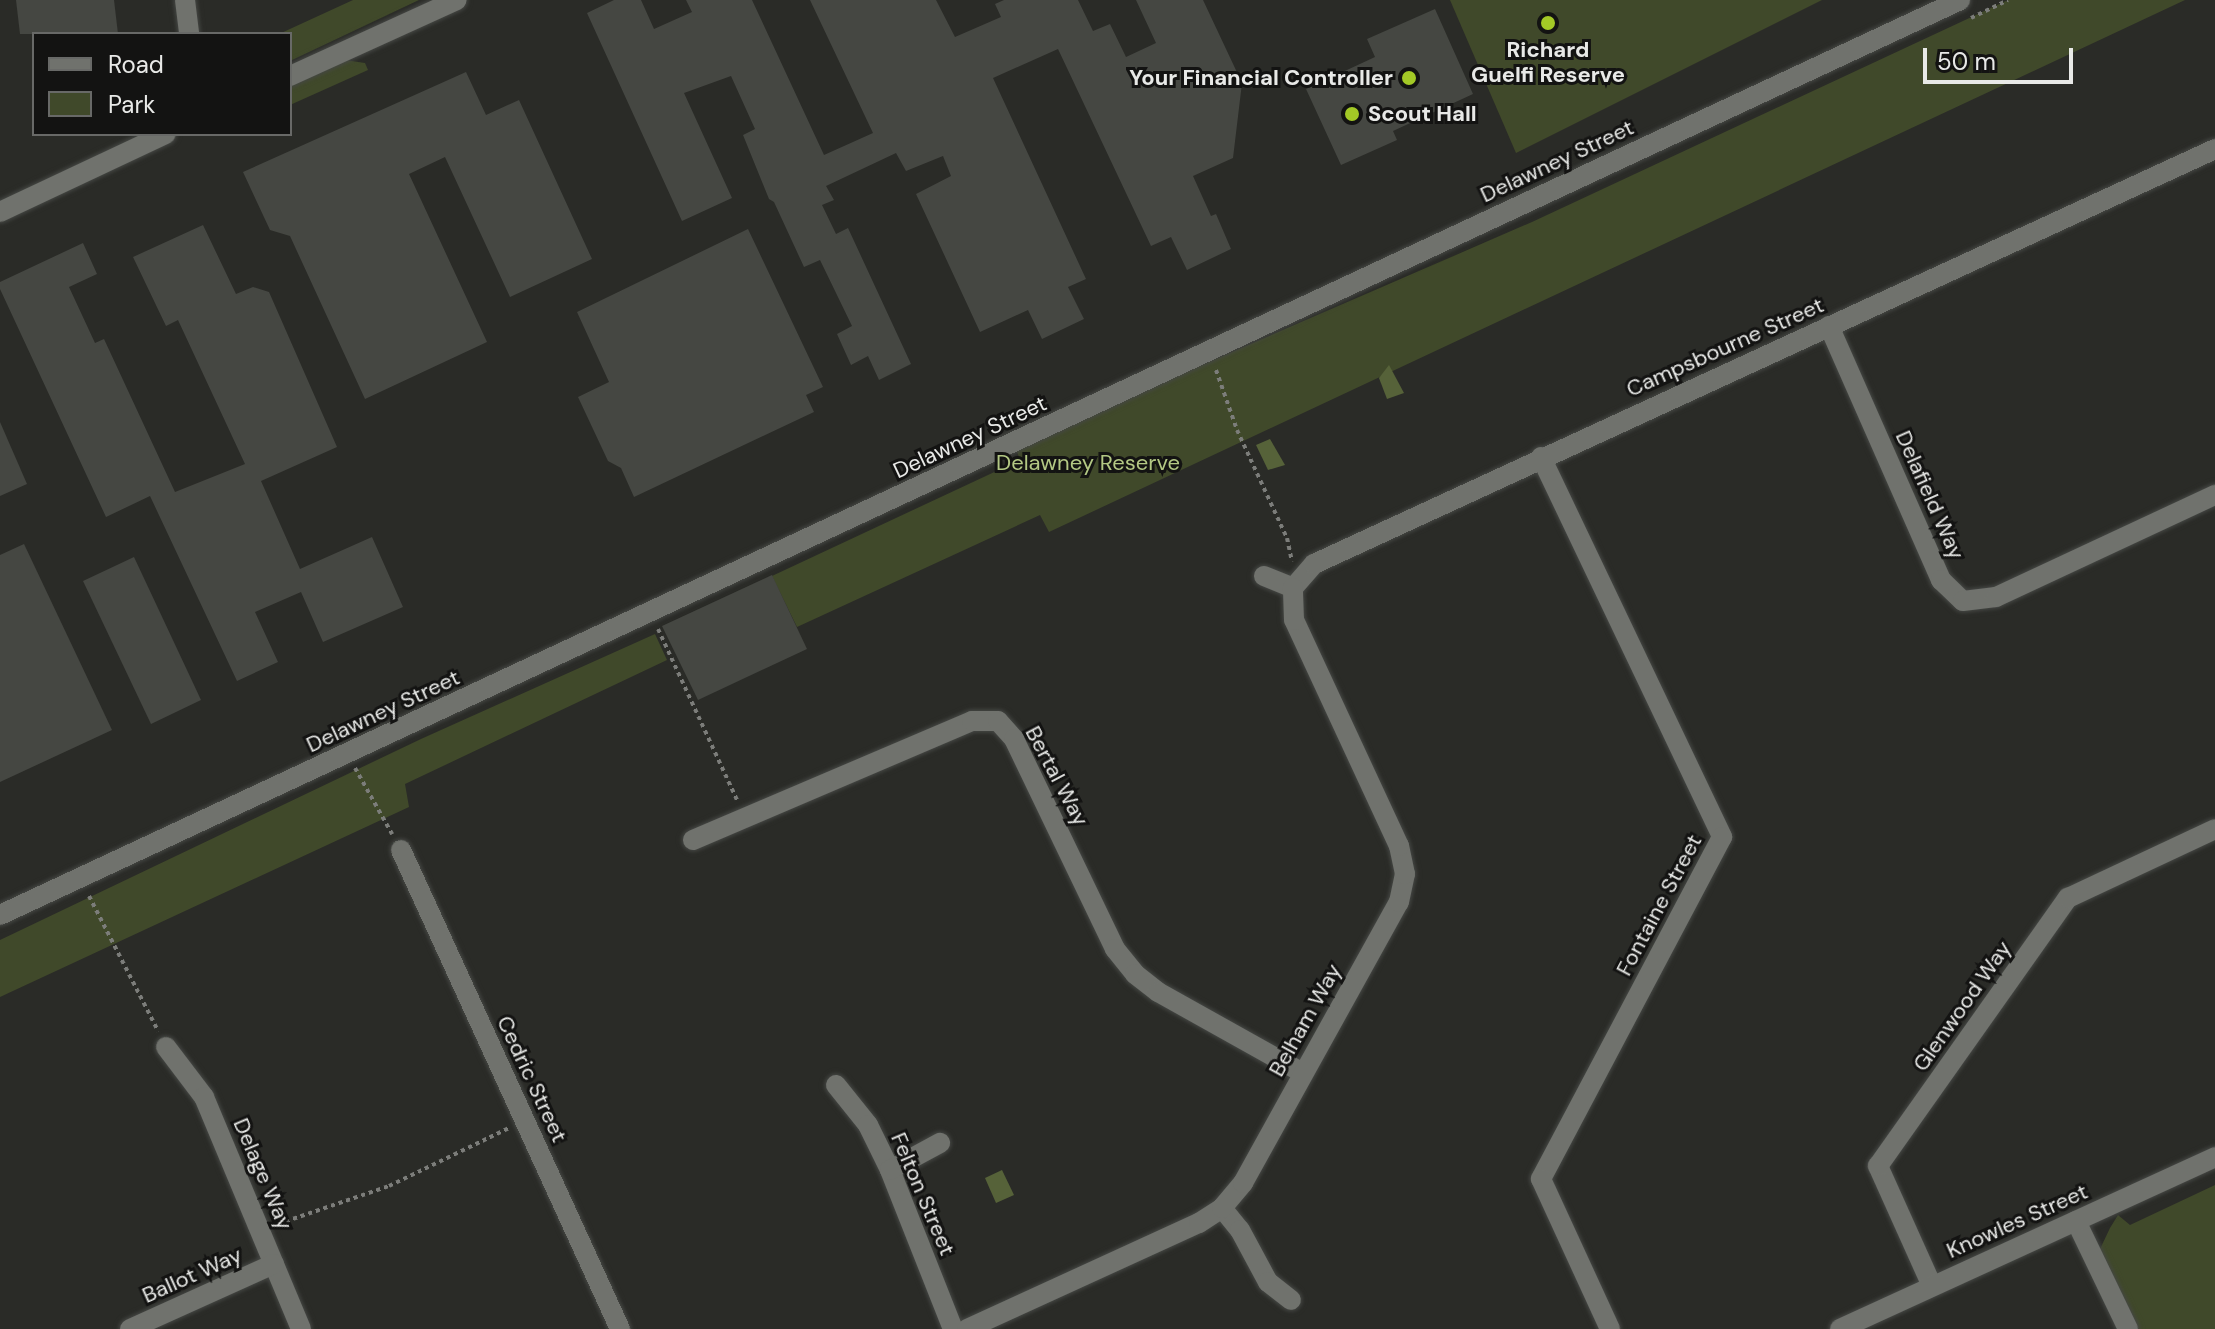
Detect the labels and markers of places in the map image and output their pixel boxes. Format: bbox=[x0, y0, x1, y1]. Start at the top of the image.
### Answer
marker: Richard Guelfi Reserve bbox=[1539, 14, 1557, 32]
place label: Richard Guelfi Reserve bbox=[1471, 36, 1625, 88]
place label: Your Financial Controller bbox=[1129, 65, 1393, 91]
marker: Your Financial Controller bbox=[1400, 69, 1418, 87]
place label: Scout Hall bbox=[1368, 101, 1477, 127]
marker: Scout Hall bbox=[1343, 105, 1361, 123]

